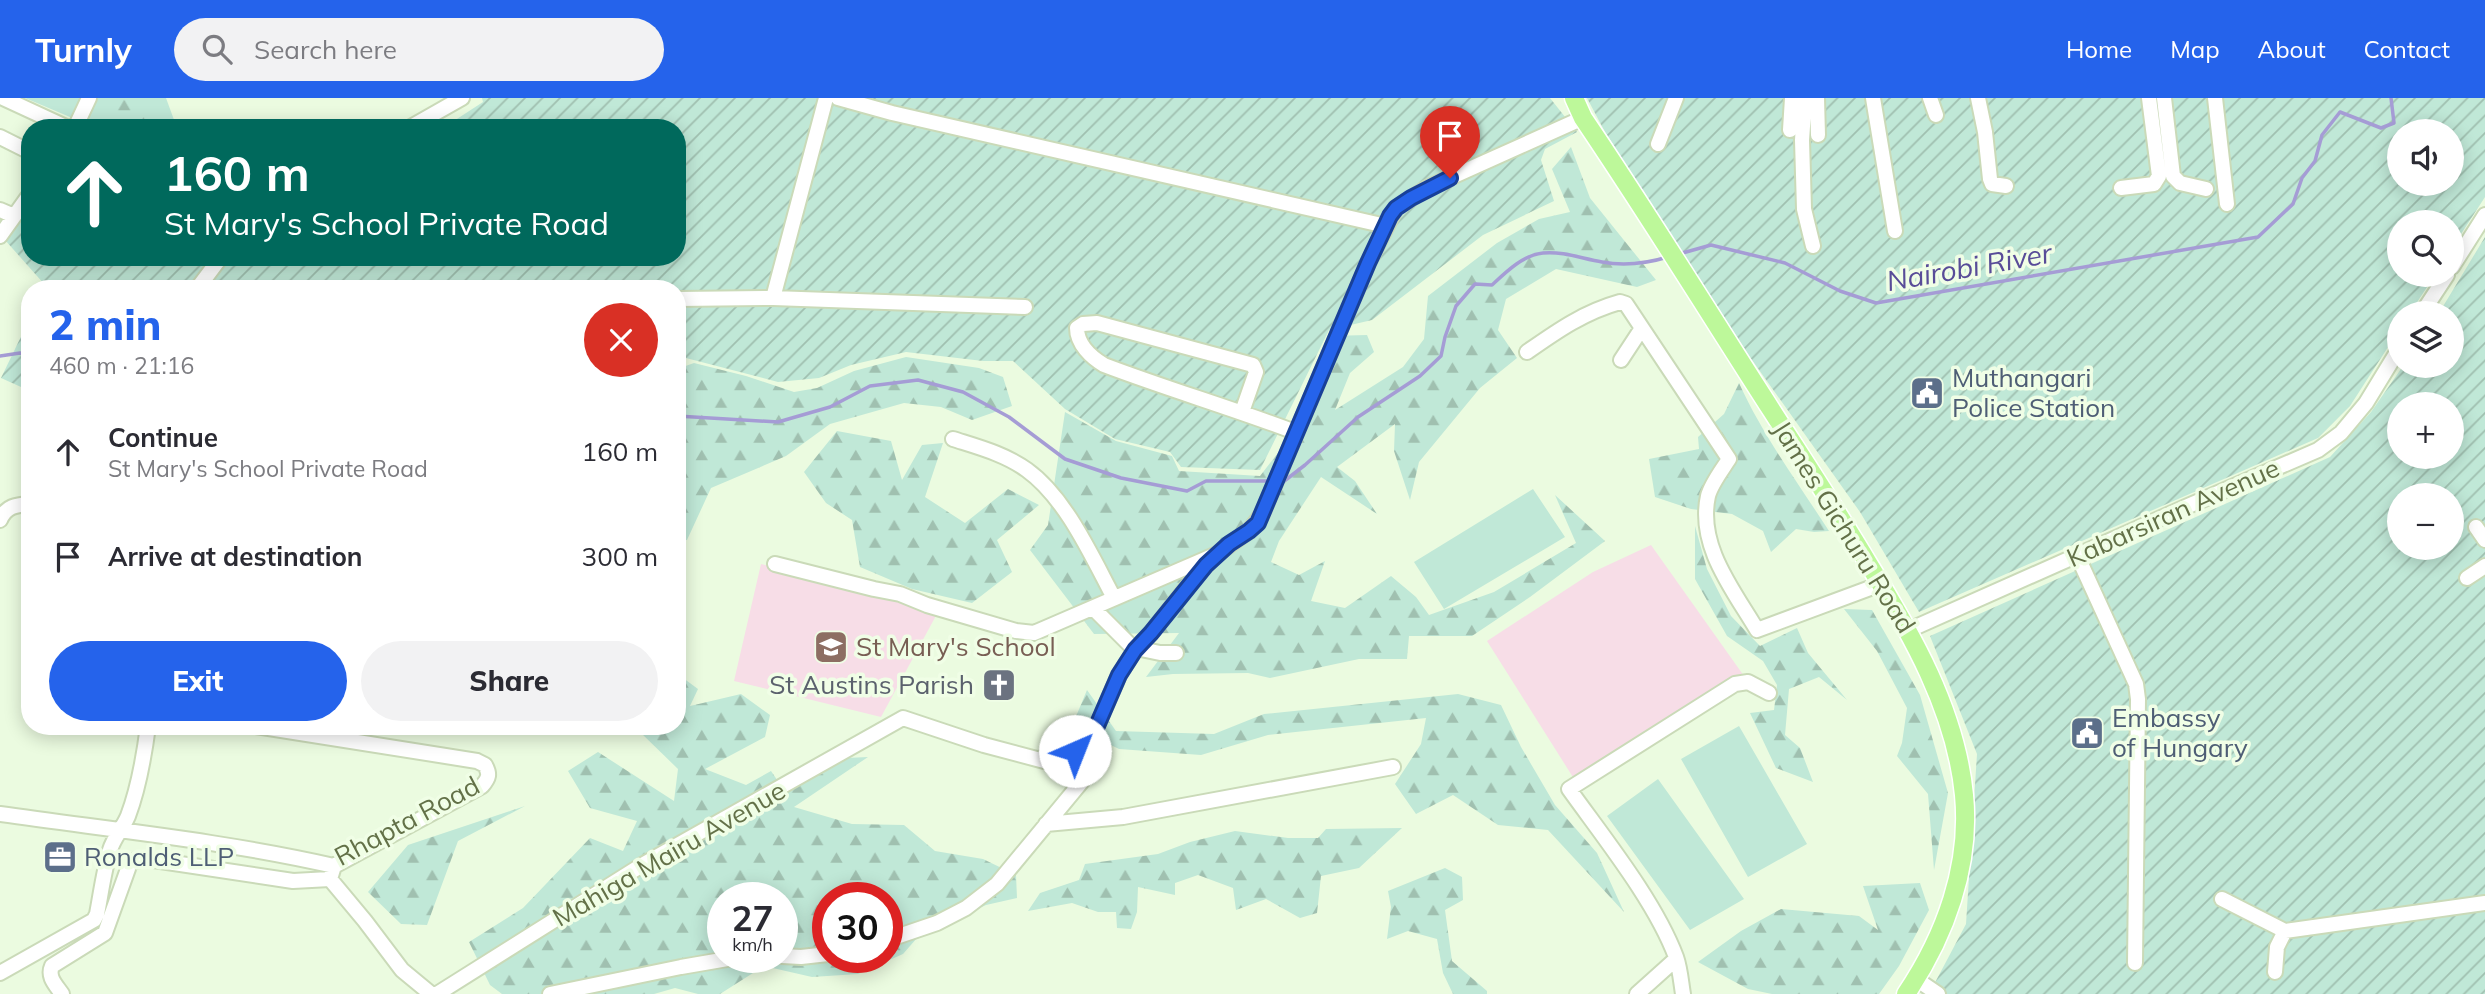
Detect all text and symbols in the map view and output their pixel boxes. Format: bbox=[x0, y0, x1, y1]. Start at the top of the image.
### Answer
search box bbox=[174, 18, 664, 81]
text: Turnly bbox=[35, 29, 132, 70]
icon: search bbox=[198, 30, 236, 68]
text: Search here bbox=[254, 33, 397, 66]
text: Home bbox=[2066, 34, 2132, 64]
text: Map bbox=[2170, 34, 2220, 64]
text: About bbox=[2258, 34, 2326, 64]
text: Contact bbox=[2364, 34, 2450, 64]
pin bbox=[1420, 106, 1480, 178]
icon: arrive bbox=[1431, 117, 1469, 155]
map controls bbox=[2387, 119, 2464, 560]
button: sound bbox=[2387, 119, 2464, 196]
text: 160 m bbox=[164, 142, 310, 203]
icon: ahead bbox=[49, 147, 140, 238]
text: St Mary's School Private Road bbox=[164, 203, 609, 243]
button: search bbox=[2387, 210, 2464, 287]
water label: Nairobi River bbox=[1884, 234, 2056, 298]
text: 2 min bbox=[49, 298, 162, 351]
button: layers bbox=[2387, 301, 2464, 378]
button: close bbox=[584, 303, 658, 377]
text: 460 m · 21:16 bbox=[49, 351, 194, 380]
place label: Muthangari Police Station bbox=[1952, 361, 2115, 424]
public building icon: Muthangari Police Station bbox=[1908, 374, 1946, 412]
button: + bbox=[2387, 392, 2464, 469]
street label: James Gichuru Road bbox=[1766, 414, 1923, 639]
text: Continue bbox=[108, 421, 218, 454]
icon: ahead bbox=[49, 433, 87, 471]
text: 160 m bbox=[582, 435, 658, 468]
street label: Kabarsiran Avenue bbox=[2061, 451, 2284, 574]
text: St Mary's School Private Road bbox=[108, 454, 428, 483]
button: − bbox=[2387, 483, 2464, 560]
icon: arrive bbox=[49, 538, 87, 576]
text: Arrive at destination bbox=[108, 540, 363, 573]
text: 300 m bbox=[582, 540, 658, 573]
school or university icon: St Mary's School bbox=[812, 628, 850, 666]
place label: St Mary's School bbox=[856, 630, 1056, 663]
button: Exit bbox=[49, 641, 347, 721]
button: Share bbox=[361, 641, 658, 721]
church icon: St Austins Parish bbox=[980, 666, 1018, 704]
place label: St Austins Parish bbox=[769, 668, 974, 701]
place label: Embassy of Hungary bbox=[2112, 701, 2248, 764]
position arrow bbox=[1038, 714, 1112, 788]
public building icon: Embassy of Hungary bbox=[2068, 714, 2106, 752]
street label: Rhapta Road bbox=[329, 769, 485, 873]
street label: Mahiga Mairu Avenue bbox=[546, 773, 791, 934]
office icon: Ronalds LLP bbox=[41, 838, 79, 876]
place label: Ronalds LLP bbox=[84, 840, 234, 873]
speed limit sign: 30 bbox=[812, 882, 903, 973]
text: 27 bbox=[731, 896, 774, 940]
text: km/h bbox=[732, 933, 773, 956]

